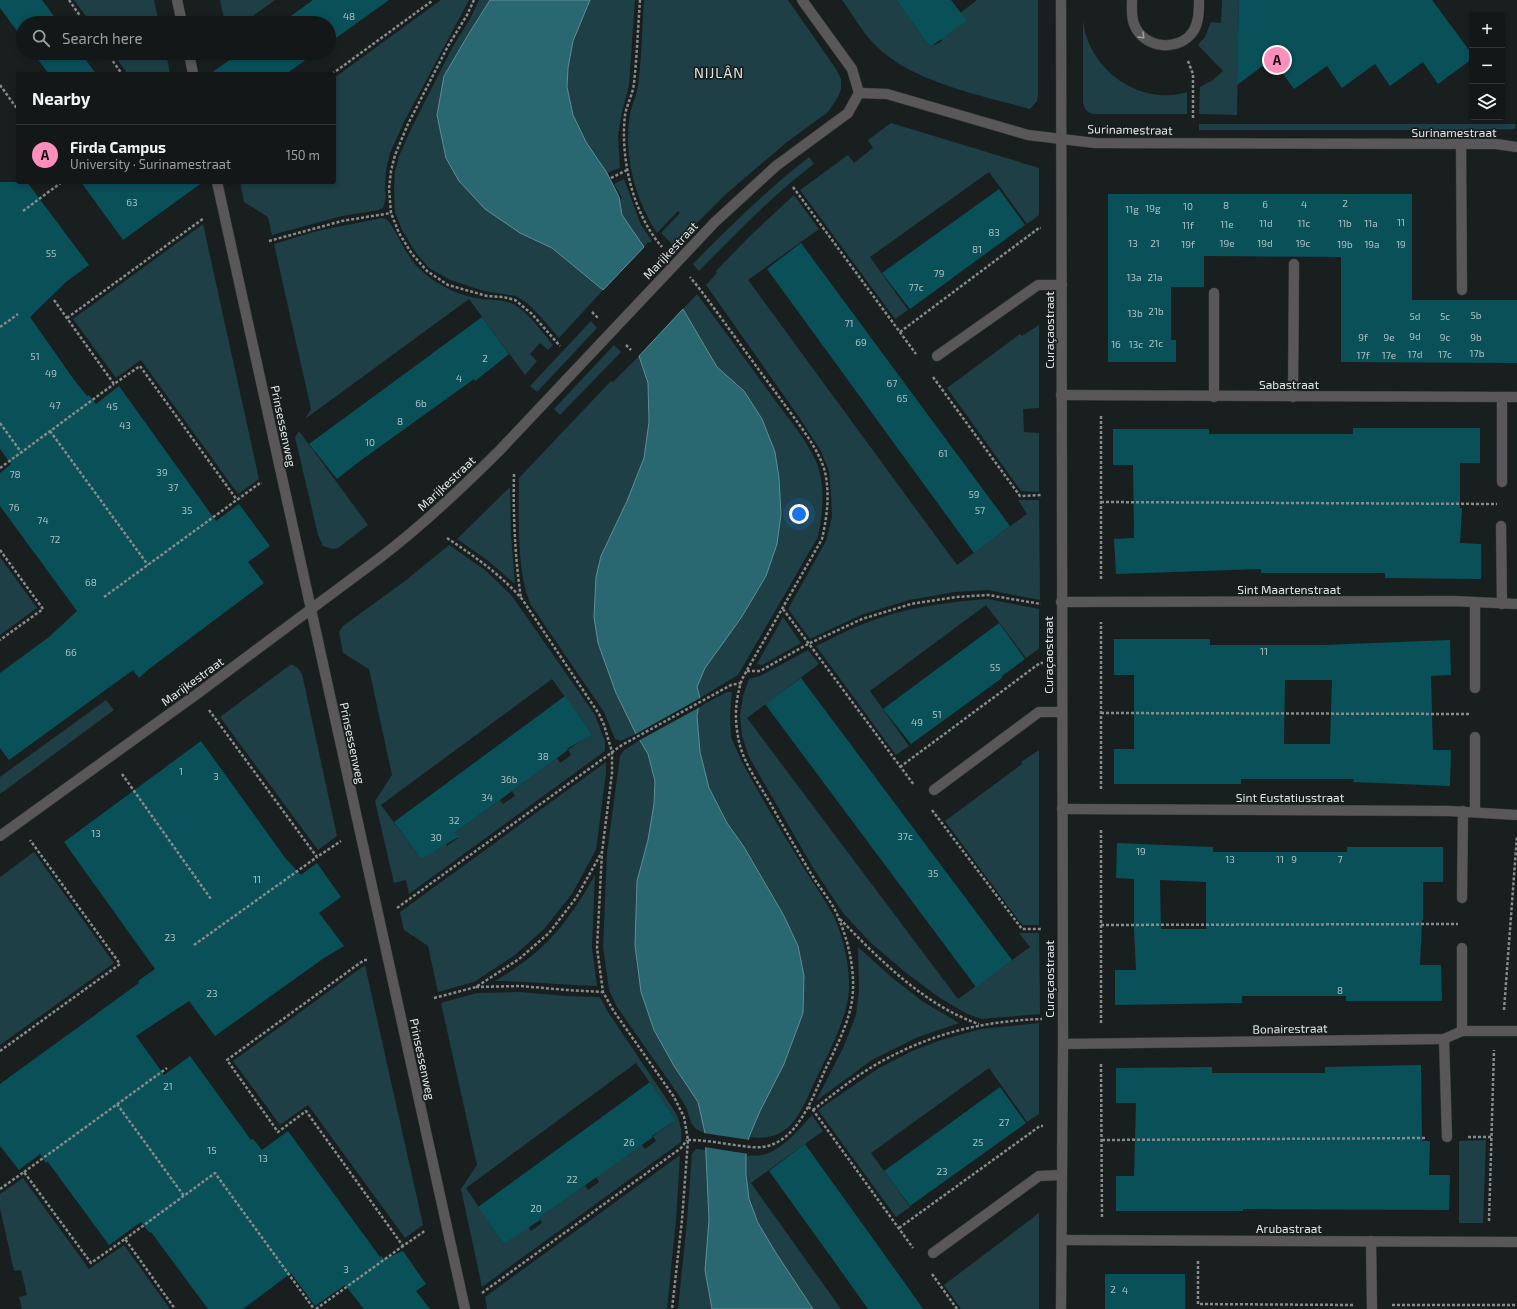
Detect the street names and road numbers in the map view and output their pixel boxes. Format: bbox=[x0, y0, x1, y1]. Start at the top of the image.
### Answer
street label: Surinamestraat bbox=[1087, 121, 1173, 137]
street label: Surinamestraat bbox=[1411, 125, 1497, 139]
street label: Marijkestraat bbox=[640, 218, 701, 282]
street label: Curaçaostraat bbox=[1042, 291, 1057, 369]
street label: Sabastraat bbox=[1259, 377, 1319, 391]
street label: Prinsessenweg bbox=[269, 384, 300, 468]
street label: Marijkestraat bbox=[414, 453, 479, 514]
street label: Sint Maartenstraat bbox=[1237, 582, 1341, 596]
street label: Curaçaostraat bbox=[1041, 616, 1056, 694]
street label: Marijkestraat bbox=[158, 653, 227, 709]
street label: Prinsessenweg bbox=[338, 701, 369, 785]
street label: Sint Eustatiusstraat bbox=[1236, 790, 1345, 804]
street label: Curaçaostraat bbox=[1042, 940, 1057, 1018]
street label: Prinsessenweg bbox=[408, 1017, 439, 1101]
street label: Bonairestraat bbox=[1252, 1020, 1328, 1036]
street label: Arubastraat bbox=[1256, 1221, 1322, 1235]

